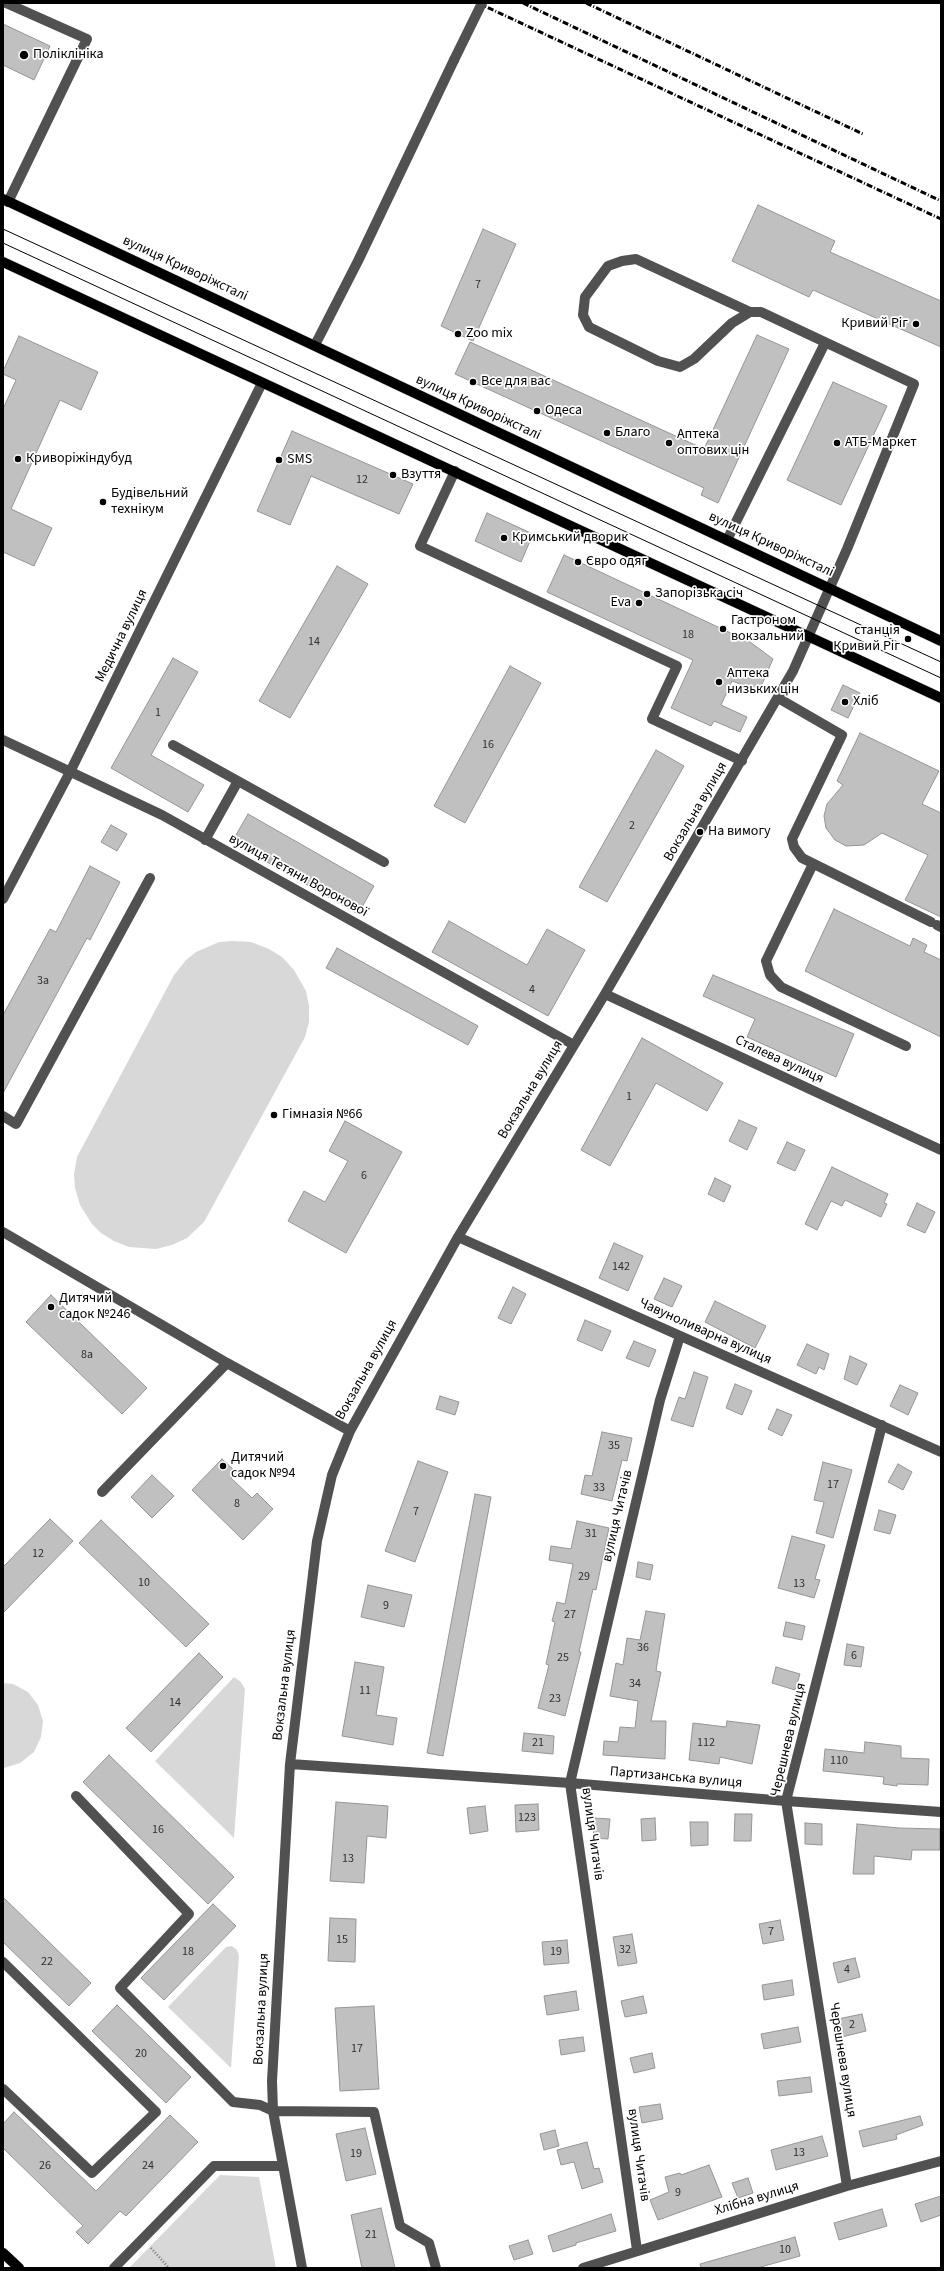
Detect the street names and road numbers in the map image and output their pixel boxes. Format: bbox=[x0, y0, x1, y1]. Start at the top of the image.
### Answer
street label: вулиця Криворіжсталі bbox=[120, 233, 250, 305]
street label: вулиця Криворіжсталі bbox=[413, 372, 543, 444]
street label: вулиця Криворіжсталі bbox=[706, 509, 836, 581]
street label: Медична вулиця bbox=[92, 587, 152, 685]
street label: Вокзальна вулиця bbox=[661, 759, 731, 865]
street label: вулиця Тетяни Воронової bbox=[225, 831, 371, 921]
street label: Сталева вулиця bbox=[732, 1032, 826, 1088]
street label: Вокзальна вулиця bbox=[495, 1038, 567, 1142]
street label: Чавуноливарна вулиця bbox=[636, 1295, 774, 1369]
street label: Вокзальна вулиця bbox=[332, 1317, 402, 1423]
street label: вулиця Читачів bbox=[599, 1468, 637, 1564]
street label: Вокзальна вулиця bbox=[270, 1628, 300, 1742]
street label: Черешнева вулиця bbox=[768, 1682, 810, 1798]
street label: Партизанська вулиця bbox=[609, 1764, 743, 1792]
street label: вулиця Читачів bbox=[577, 1786, 607, 1882]
street label: Вокзальна вулиця bbox=[251, 1953, 273, 2065]
street label: Черешнева вулиця bbox=[825, 2001, 859, 2119]
street label: вулиця Читачів bbox=[623, 2107, 653, 2203]
street label: Хлібна вулиця bbox=[713, 2178, 801, 2220]

